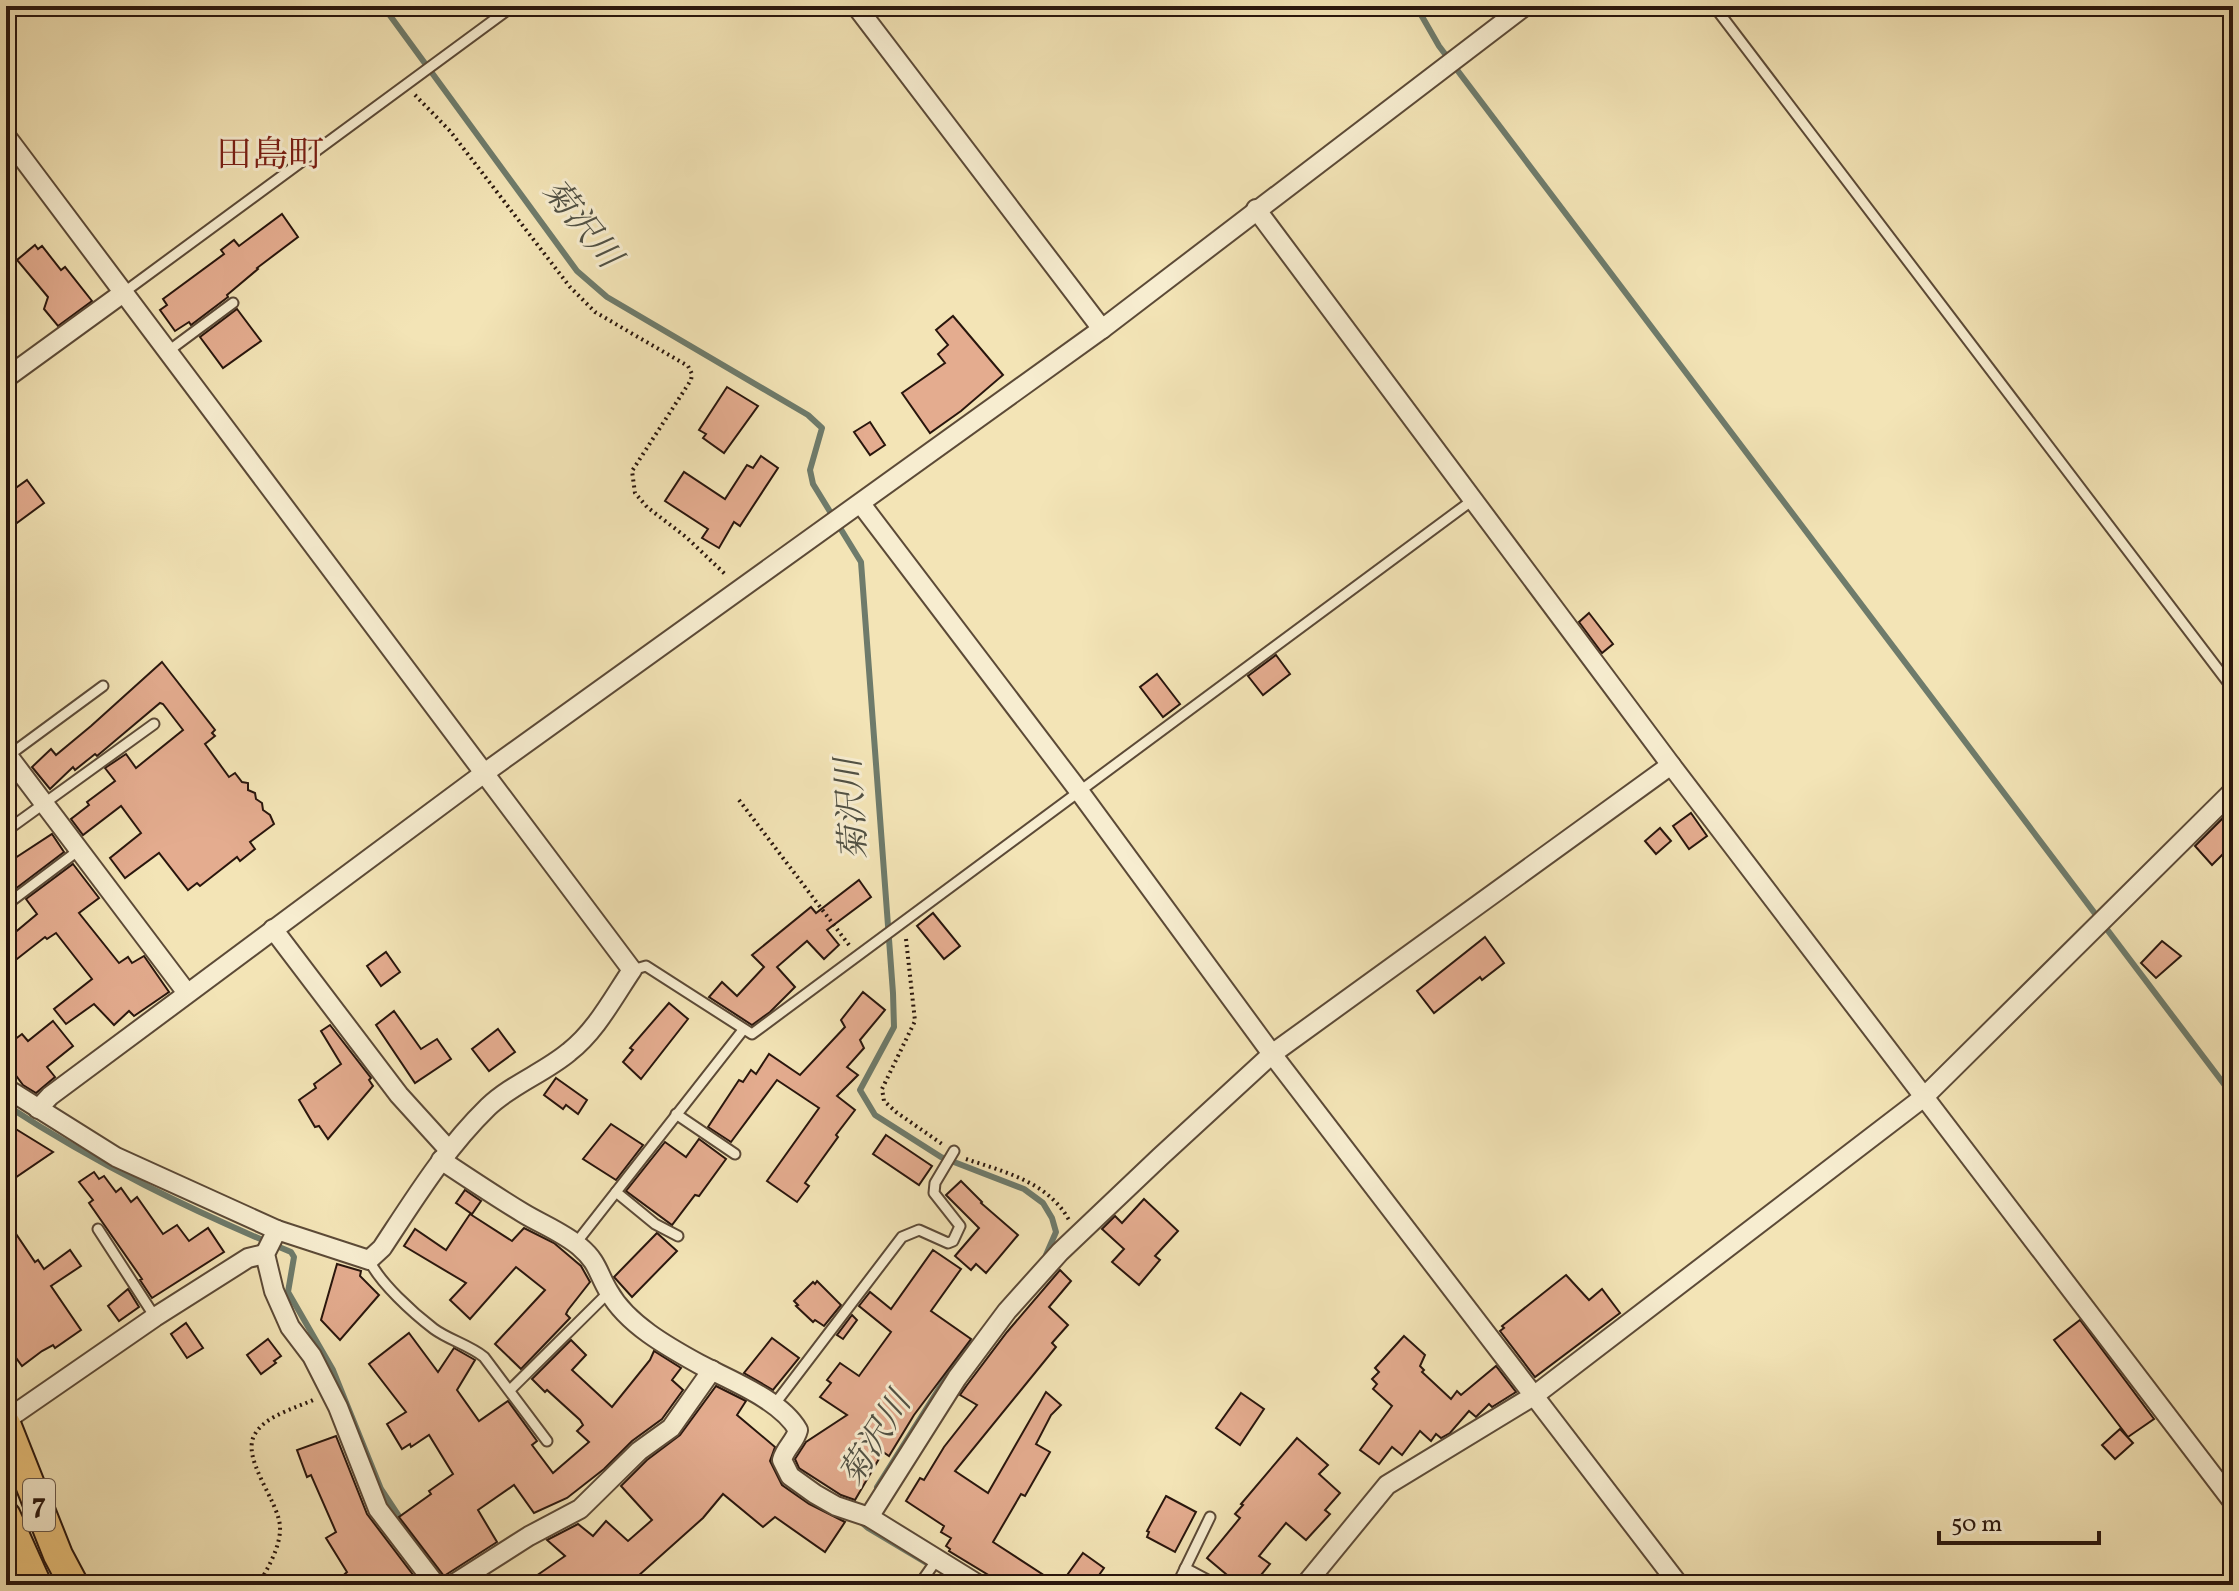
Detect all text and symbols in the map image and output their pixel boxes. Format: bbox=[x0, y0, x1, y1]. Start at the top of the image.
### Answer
district label: 田島町 bbox=[216, 132, 324, 182]
water label: 菊沢川 bbox=[530, 171, 633, 283]
water label: 菊沢川 bbox=[827, 752, 881, 862]
water label: 菊沢川 bbox=[830, 1381, 926, 1496]
road number: 7 bbox=[23, 1479, 55, 1531]
scale bar bbox=[1939, 1495, 2099, 1545]
text: 50 m bbox=[1951, 1508, 2003, 1542]

